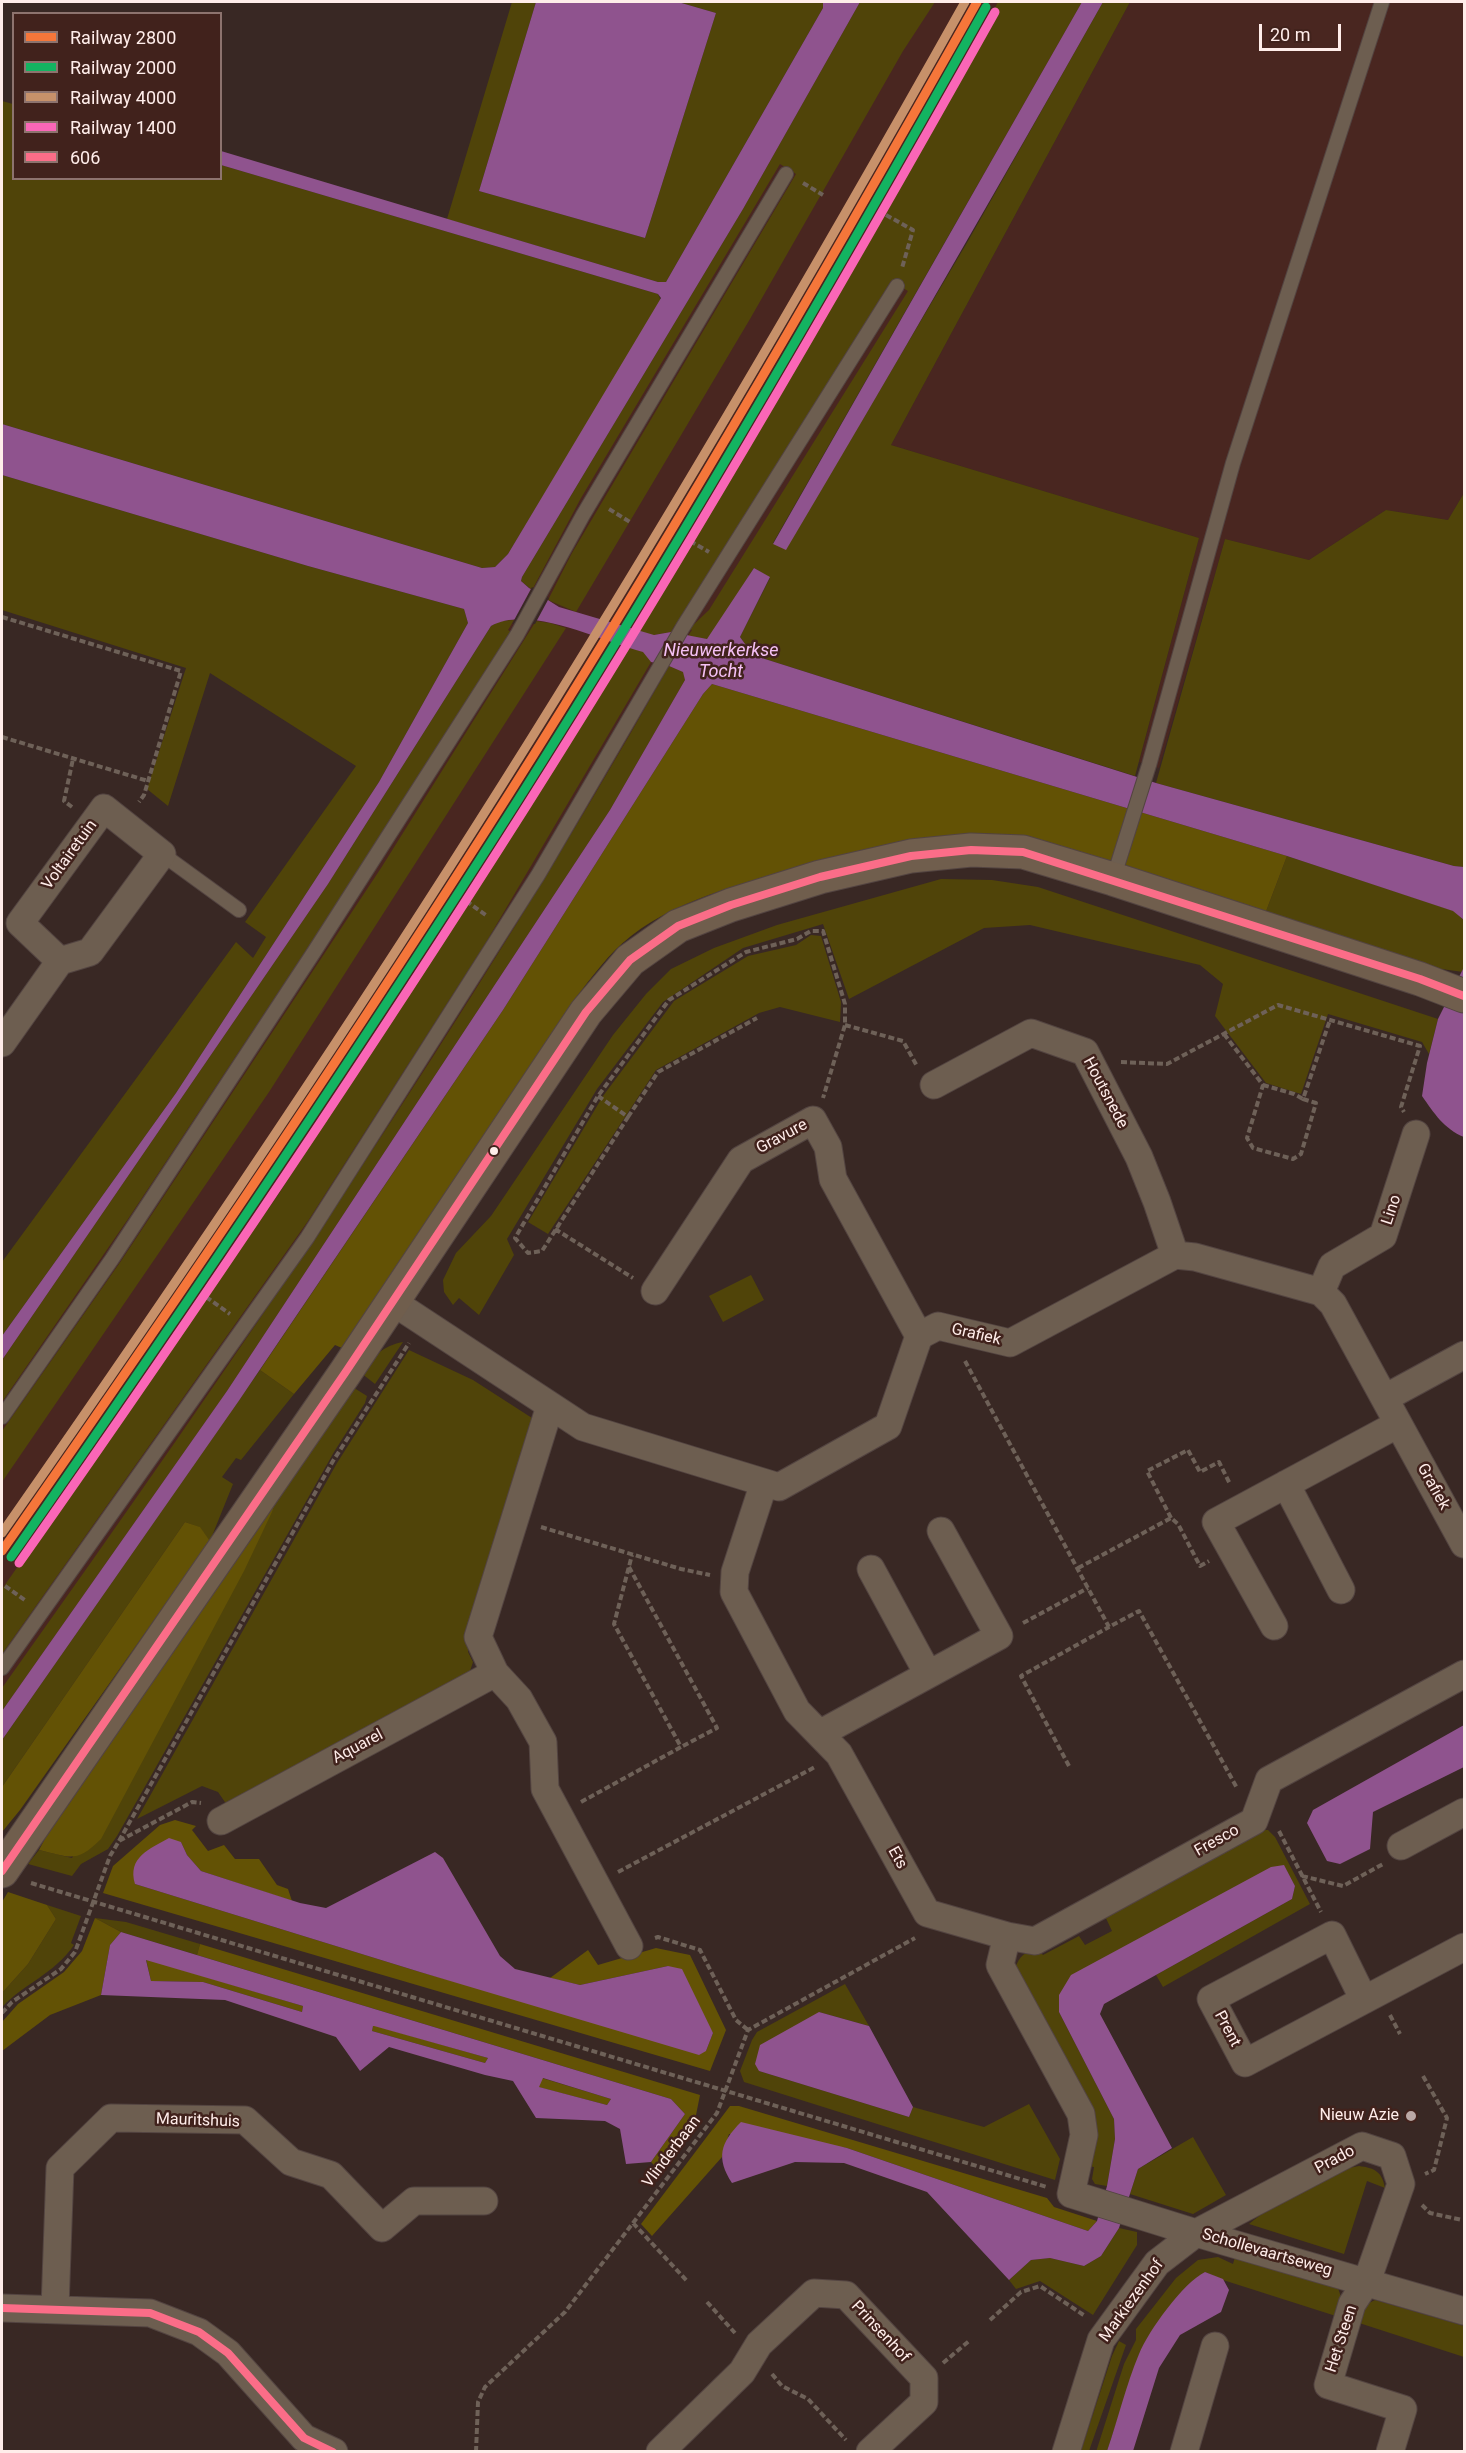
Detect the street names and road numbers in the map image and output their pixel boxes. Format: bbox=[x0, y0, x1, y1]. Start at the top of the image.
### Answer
street label: Voltairetuin bbox=[38, 817, 102, 893]
street label: Houtsnede bbox=[1078, 1054, 1132, 1132]
street label: Gravure bbox=[753, 1116, 811, 1158]
street label: Lino bbox=[1378, 1193, 1406, 1227]
street label: Grafiek bbox=[949, 1320, 1003, 1350]
street label: Grafiek bbox=[1412, 1460, 1454, 1514]
street label: Aquarel bbox=[329, 1726, 387, 1768]
street label: Fresco bbox=[1191, 1821, 1243, 1861]
street label: Ets bbox=[883, 1843, 911, 1873]
street label: Prent bbox=[1210, 2008, 1244, 2050]
street label: Mauritshuis bbox=[156, 2110, 240, 2132]
street label: Vlinderbaan bbox=[639, 2112, 705, 2192]
street label: Prado bbox=[1312, 2142, 1358, 2178]
street label: Schollevaartseweg bbox=[1200, 2225, 1334, 2281]
street label: Markiezenhof bbox=[1096, 2256, 1168, 2346]
street label: Prinsenhof bbox=[847, 2297, 913, 2367]
street label: Het Steen bbox=[1322, 2303, 1362, 2375]

